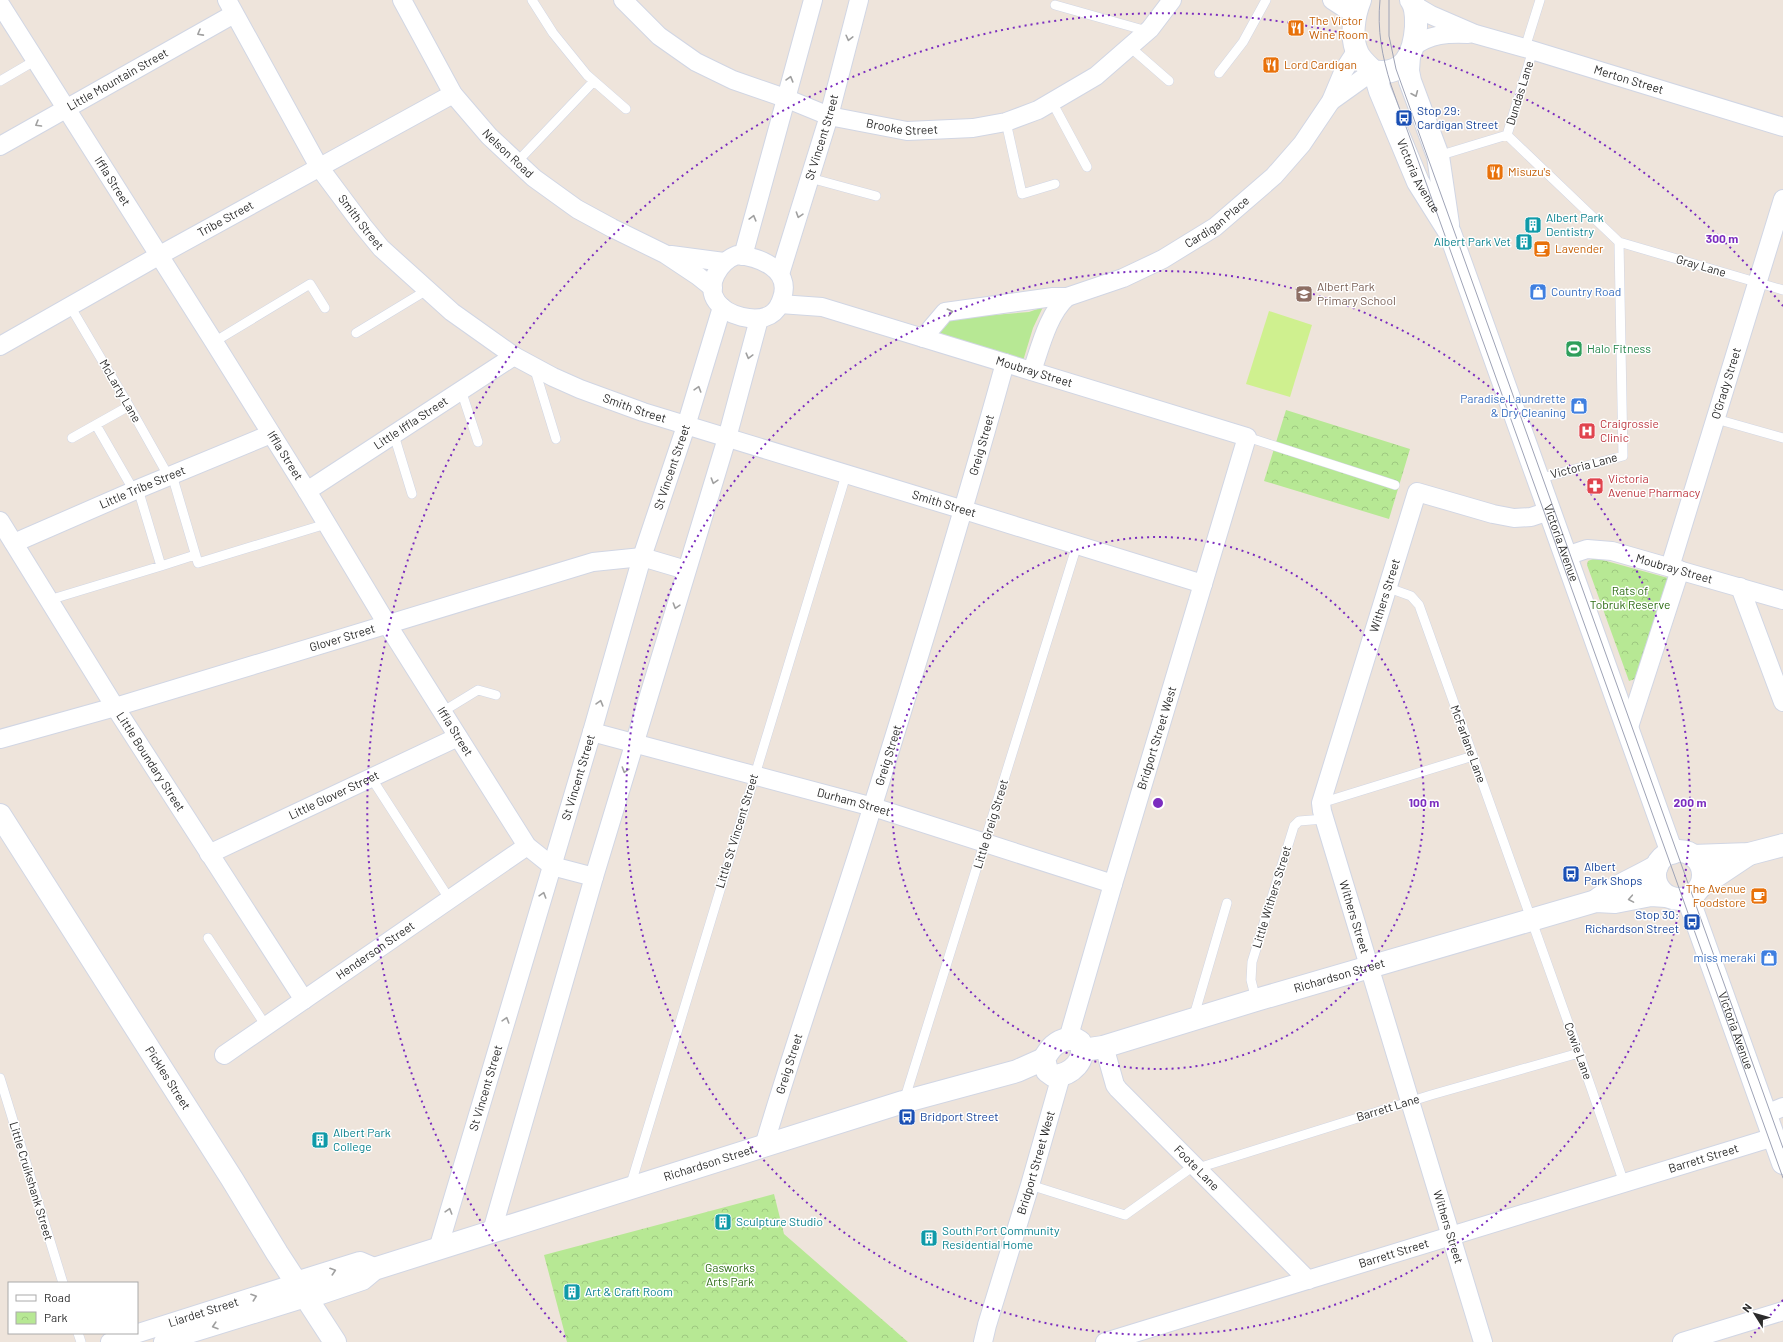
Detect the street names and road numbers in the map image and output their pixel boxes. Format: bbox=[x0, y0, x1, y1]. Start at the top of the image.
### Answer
street label: Little Mountain Street bbox=[64, 45, 170, 113]
street label: Dundas Lane bbox=[1503, 59, 1535, 127]
street label: Merton Street bbox=[1593, 62, 1665, 96]
street label: St Vincent Street bbox=[802, 93, 840, 182]
street label: Brooke Street bbox=[865, 115, 938, 137]
street label: Nelson Road bbox=[480, 126, 537, 180]
street label: Victoria Avenue bbox=[1395, 136, 1443, 215]
street label: Iffla Street bbox=[92, 154, 134, 208]
street label: Smith Street bbox=[336, 191, 387, 252]
street label: Cardigan Place bbox=[1182, 193, 1252, 250]
street label: Tribe Street bbox=[195, 197, 256, 239]
street label: Gray Lane bbox=[1675, 251, 1728, 279]
street label: O'Grady Street bbox=[1708, 346, 1743, 421]
street label: Moubray Street bbox=[995, 353, 1074, 389]
street label: McLarty Lane bbox=[97, 357, 145, 424]
street label: Smith Street bbox=[601, 390, 668, 425]
street label: Little Iffla Street bbox=[371, 393, 450, 452]
street label: Greig Street bbox=[965, 413, 996, 477]
street label: St Vincent Street bbox=[650, 423, 692, 511]
street label: Iffla Street bbox=[265, 428, 306, 482]
street label: Victoria Lane bbox=[1549, 449, 1619, 481]
street label: Little Tribe Street bbox=[97, 462, 187, 511]
street label: Smith Street bbox=[911, 487, 978, 519]
street label: Victoria Avenue bbox=[1542, 502, 1582, 583]
street label: Moubray Street bbox=[1635, 550, 1715, 586]
street label: Withers Street bbox=[1366, 557, 1402, 634]
street label: Glover Street bbox=[308, 621, 377, 654]
street label: Bridport Street West bbox=[1134, 684, 1178, 791]
street label: McFarlane Lane bbox=[1448, 703, 1489, 784]
street label: Iffla Street bbox=[435, 704, 476, 758]
street label: Little Boundary Street bbox=[114, 709, 188, 814]
street label: Greig Street bbox=[872, 723, 904, 787]
street label: St Vincent Street bbox=[558, 733, 597, 822]
street label: Little Glover Street bbox=[286, 767, 381, 822]
street label: Little St Vincent Street bbox=[712, 772, 760, 890]
street label: Little Greig Street bbox=[970, 777, 1010, 870]
street label: Durham Street bbox=[816, 784, 893, 818]
street label: Little Withers Street bbox=[1249, 844, 1293, 950]
street label: Withers Street bbox=[1337, 878, 1373, 955]
street label: Henderson Street bbox=[333, 918, 417, 982]
street label: Richardson Street bbox=[1292, 955, 1386, 995]
street label: Victoria Avenue bbox=[1716, 990, 1757, 1071]
street label: Cowie Lane bbox=[1562, 1020, 1596, 1081]
street label: Greig Street bbox=[772, 1031, 805, 1095]
street label: Pickles Street bbox=[143, 1043, 194, 1112]
street label: St Vincent Street bbox=[466, 1043, 504, 1132]
street label: Barrett Lane bbox=[1354, 1091, 1421, 1123]
street label: Bridport Street West bbox=[1013, 1109, 1057, 1216]
street label: Little Cruikshank Street bbox=[7, 1120, 57, 1242]
street label: Barrett Street bbox=[1667, 1140, 1740, 1175]
street label: Richardson Street bbox=[662, 1141, 756, 1183]
street label: Foote Lane bbox=[1172, 1142, 1223, 1193]
street label: Withers Street bbox=[1431, 1188, 1467, 1265]
street label: Barrett Street bbox=[1357, 1235, 1430, 1270]
street label: Liardet Street bbox=[166, 1294, 240, 1329]

